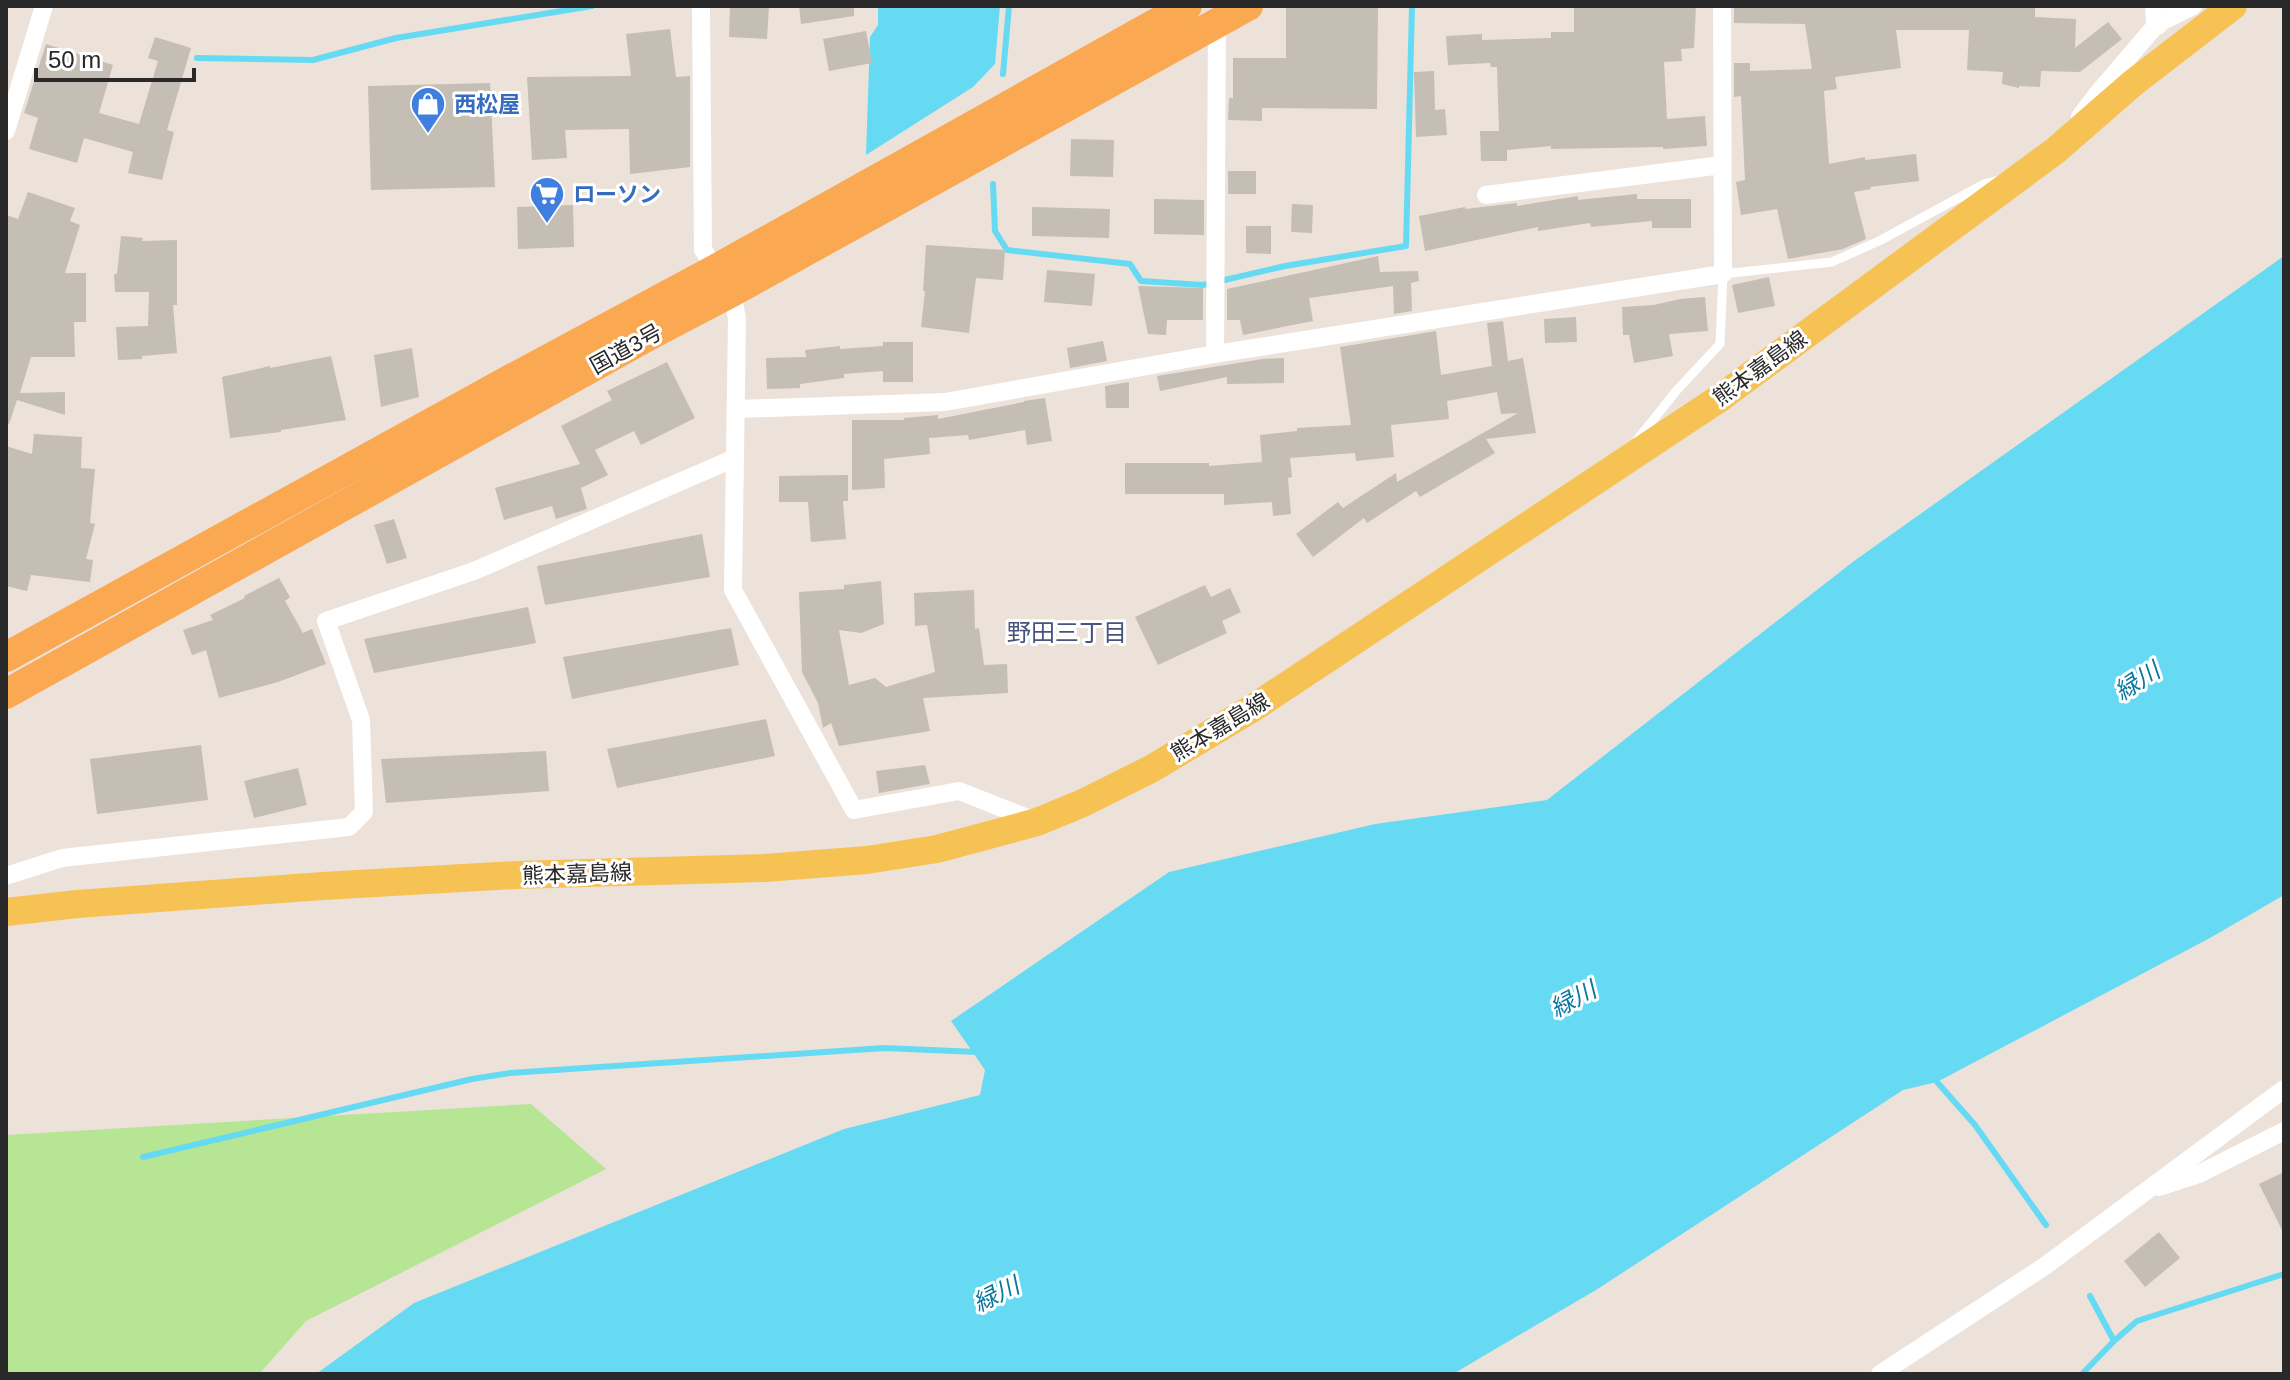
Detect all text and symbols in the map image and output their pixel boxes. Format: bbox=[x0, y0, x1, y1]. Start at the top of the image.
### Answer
scale bar bbox=[36, 32, 194, 82]
text: 50 m bbox=[48, 46, 101, 73]
shop icon: 西松屋 bbox=[409, 85, 447, 135]
place label: 西松屋 bbox=[454, 92, 520, 117]
supermarket icon: ローソン bbox=[528, 175, 566, 225]
place label: ローソン bbox=[573, 182, 661, 207]
street label: 国道3号 bbox=[586, 319, 666, 379]
street label: 熊本嘉島線 bbox=[1708, 326, 1812, 410]
district label: 野田三丁目 bbox=[1007, 619, 1127, 646]
water label: 緑川 bbox=[2110, 655, 2167, 705]
street label: 熊本嘉島線 bbox=[1166, 688, 1274, 766]
street label: 熊本嘉島線 bbox=[522, 860, 632, 888]
water label: 緑川 bbox=[1545, 974, 1603, 1022]
water label: 緑川 bbox=[969, 1270, 1026, 1317]

